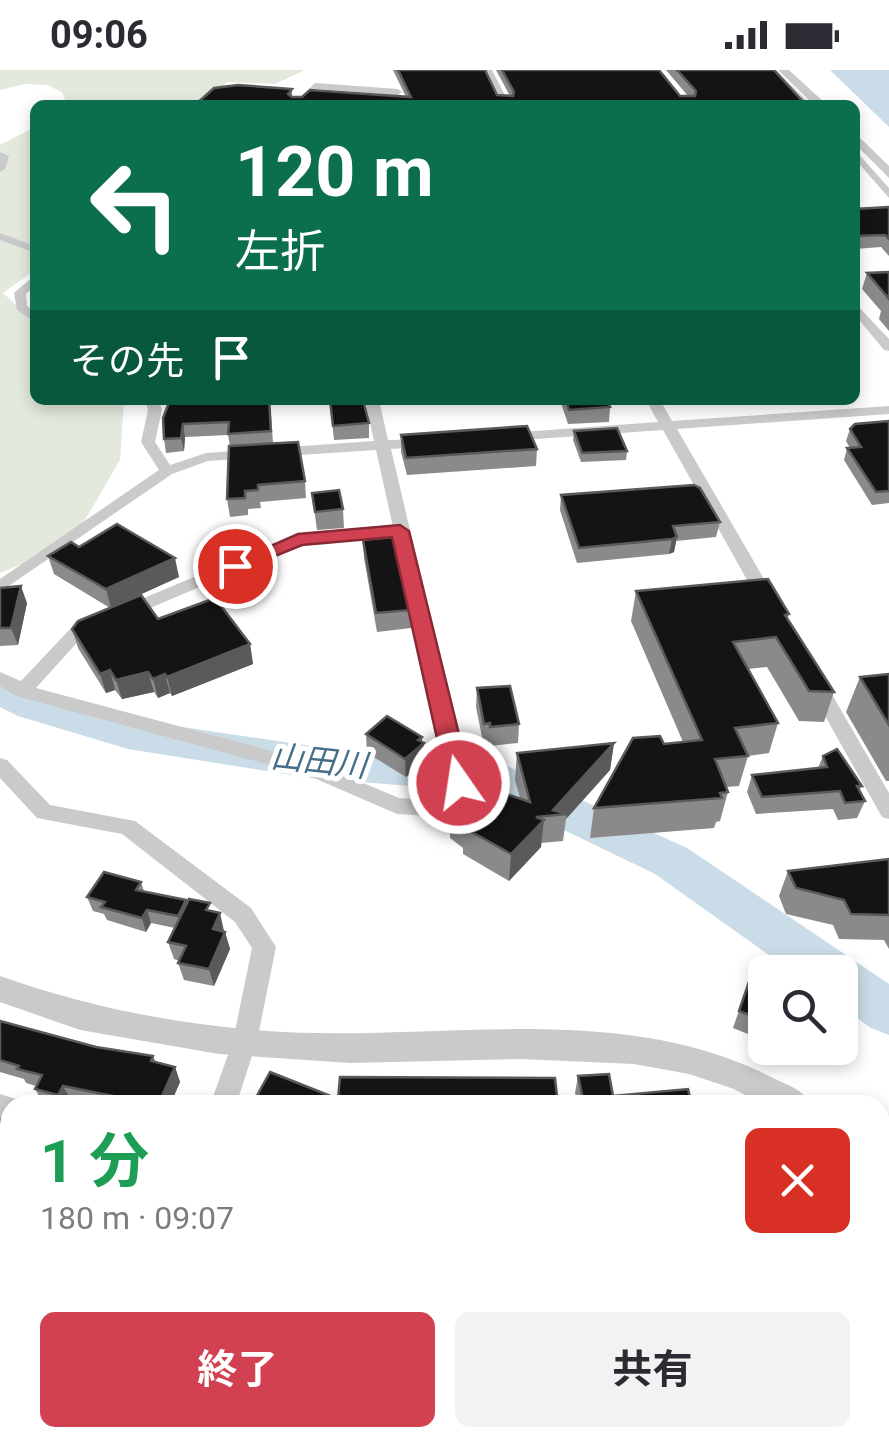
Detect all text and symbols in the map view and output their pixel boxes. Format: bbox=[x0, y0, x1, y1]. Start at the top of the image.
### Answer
text: 09:06 bbox=[50, 13, 148, 57]
text: 120 m bbox=[235, 131, 434, 213]
icon: left bbox=[70, 140, 200, 270]
text: 左折 bbox=[235, 225, 325, 278]
icon: arrive bbox=[204, 330, 259, 385]
text: その先 bbox=[70, 339, 184, 383]
pin bbox=[193, 524, 278, 609]
icon: arrive bbox=[208, 539, 263, 594]
position arrow bbox=[407, 731, 511, 835]
water label: 山田川 bbox=[269, 737, 372, 785]
map controls bbox=[748, 955, 858, 1065]
button: search bbox=[748, 955, 858, 1065]
text: 1 分 bbox=[40, 1126, 149, 1197]
button: close bbox=[745, 1128, 850, 1233]
text: 180 m · 09:07 bbox=[40, 1199, 234, 1237]
button: 終了 bbox=[40, 1312, 435, 1427]
button: 共有 bbox=[455, 1312, 850, 1427]

